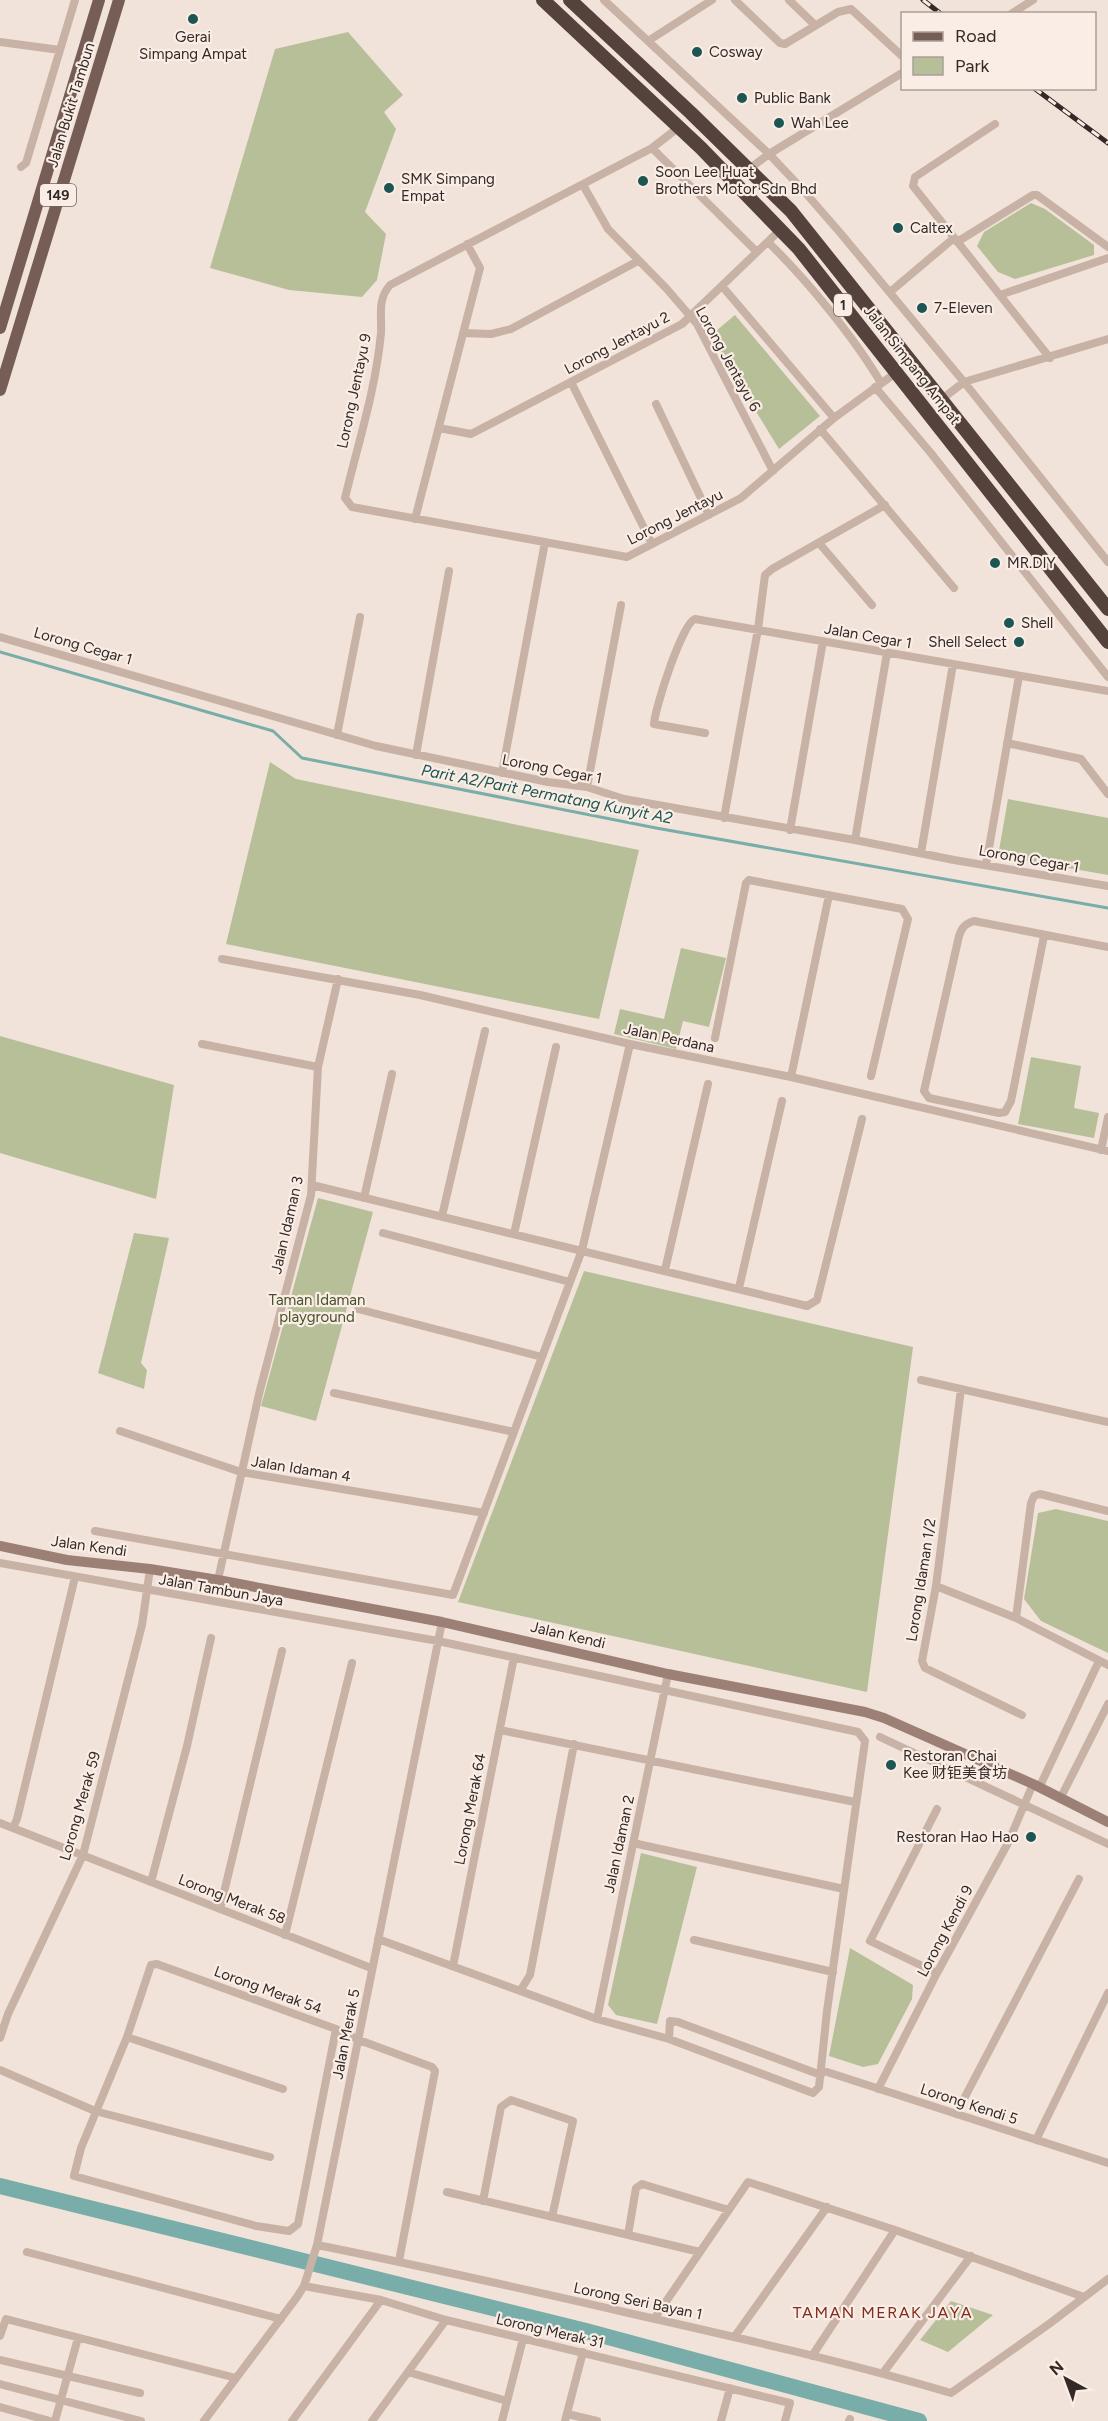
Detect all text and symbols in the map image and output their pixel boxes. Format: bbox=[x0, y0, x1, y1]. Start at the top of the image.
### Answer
marker: Gerai Simpang Ampat bbox=[186, 12, 200, 26]
legend bbox=[901, 12, 1096, 90]
text: Road bbox=[955, 25, 996, 47]
place label: Gerai Simpang Ampat bbox=[139, 28, 247, 63]
street label: Jalan Bukit Tambun bbox=[43, 41, 99, 169]
place label: Cosway bbox=[709, 43, 763, 61]
marker: Cosway bbox=[690, 45, 704, 59]
text: Park bbox=[955, 55, 990, 77]
place label: Public Bank bbox=[754, 89, 832, 107]
marker: Public Bank bbox=[735, 91, 749, 105]
place label: Wah Lee bbox=[791, 114, 849, 132]
marker: Wah Lee bbox=[772, 116, 786, 130]
place label: Soon Lee Huat Brothers Motor Sdn Bhd bbox=[655, 163, 817, 198]
place label: SMK Simpang Empat bbox=[401, 170, 495, 205]
marker: Soon Lee Huat Brothers Motor Sdn Bhd bbox=[636, 174, 650, 188]
marker: SMK Simpang Empat bbox=[382, 181, 396, 195]
road number: 149 bbox=[40, 184, 76, 206]
place label: Caltex bbox=[910, 219, 953, 237]
marker: Caltex bbox=[891, 221, 905, 235]
road number: 1 bbox=[834, 294, 852, 316]
place label: 7-Eleven bbox=[934, 299, 993, 317]
marker: 7-Eleven bbox=[915, 301, 929, 315]
street label: Jalan Simpang Ampat bbox=[860, 302, 964, 428]
street label: Lorong Jentayu 6 bbox=[692, 303, 764, 415]
street label: Lorong Jentayu 2 bbox=[561, 308, 673, 378]
street label: Lorong Jentayu 9 bbox=[333, 332, 375, 450]
street label: Lorong Jentayu bbox=[624, 485, 726, 549]
place label: MR.DIY bbox=[1007, 554, 1056, 572]
marker: MR.DIY bbox=[988, 556, 1002, 570]
place label: Shell bbox=[1021, 614, 1053, 632]
marker: Shell bbox=[1002, 616, 1016, 630]
street label: Jalan Cegar 1 bbox=[823, 619, 913, 653]
street label: Lorong Cegar 1 bbox=[32, 623, 134, 669]
place label: Shell Select bbox=[928, 633, 1007, 651]
marker: Shell Select bbox=[1012, 635, 1026, 649]
street label: Lorong Cegar 1 bbox=[500, 750, 604, 788]
water label: Parit A2/Parit Permatang Kunyit A2 bbox=[420, 760, 674, 828]
street label: Lorong Cegar 1 bbox=[977, 841, 1081, 877]
street label: Jalan Perdana bbox=[622, 1020, 716, 1056]
street label: Jalan Idaman 3 bbox=[267, 1174, 307, 1276]
park label: Taman Idaman playground bbox=[269, 1291, 365, 1326]
street label: Jalan Idaman 4 bbox=[250, 1452, 352, 1486]
street label: Lorong Idaman 1/2 bbox=[902, 1517, 940, 1643]
street label: Jalan Kendi bbox=[50, 1532, 128, 1560]
street label: Jalan Tambun Jaya bbox=[157, 1570, 285, 1610]
street label: Jalan Kendi bbox=[529, 1618, 607, 1652]
place label: Restoran Chai Kee 财钜美食坊 bbox=[903, 1747, 1007, 1782]
street label: Lorong Merak 59 bbox=[56, 1749, 104, 1863]
street label: Lorong Merak 64 bbox=[450, 1752, 490, 1866]
marker: Restoran Chai Kee 财钜美食坊 bbox=[884, 1758, 898, 1772]
street label: Jalan Idaman 2 bbox=[600, 1793, 638, 1895]
place label: Restoran Hao Hao bbox=[896, 1828, 1019, 1846]
marker: Restoran Hao Hao bbox=[1024, 1830, 1038, 1844]
street label: Lorong Merak 58 bbox=[176, 1870, 288, 1928]
street label: Lorong Kendi 9 bbox=[913, 1882, 977, 1980]
street label: Lorong Merak 54 bbox=[212, 1962, 324, 2018]
street label: Jalan Merak 5 bbox=[328, 1987, 364, 2081]
street label: Lorong Kendi 5 bbox=[918, 2080, 1020, 2128]
street label: Lorong Seri Bayan 1 bbox=[572, 2279, 704, 2323]
district label: TAMAN MERAK JAYA bbox=[793, 2303, 973, 2322]
street label: Lorong Merak 31 bbox=[494, 2310, 606, 2352]
north arrow bbox=[1036, 2349, 1096, 2409]
text: N bbox=[1046, 2357, 1067, 2379]

